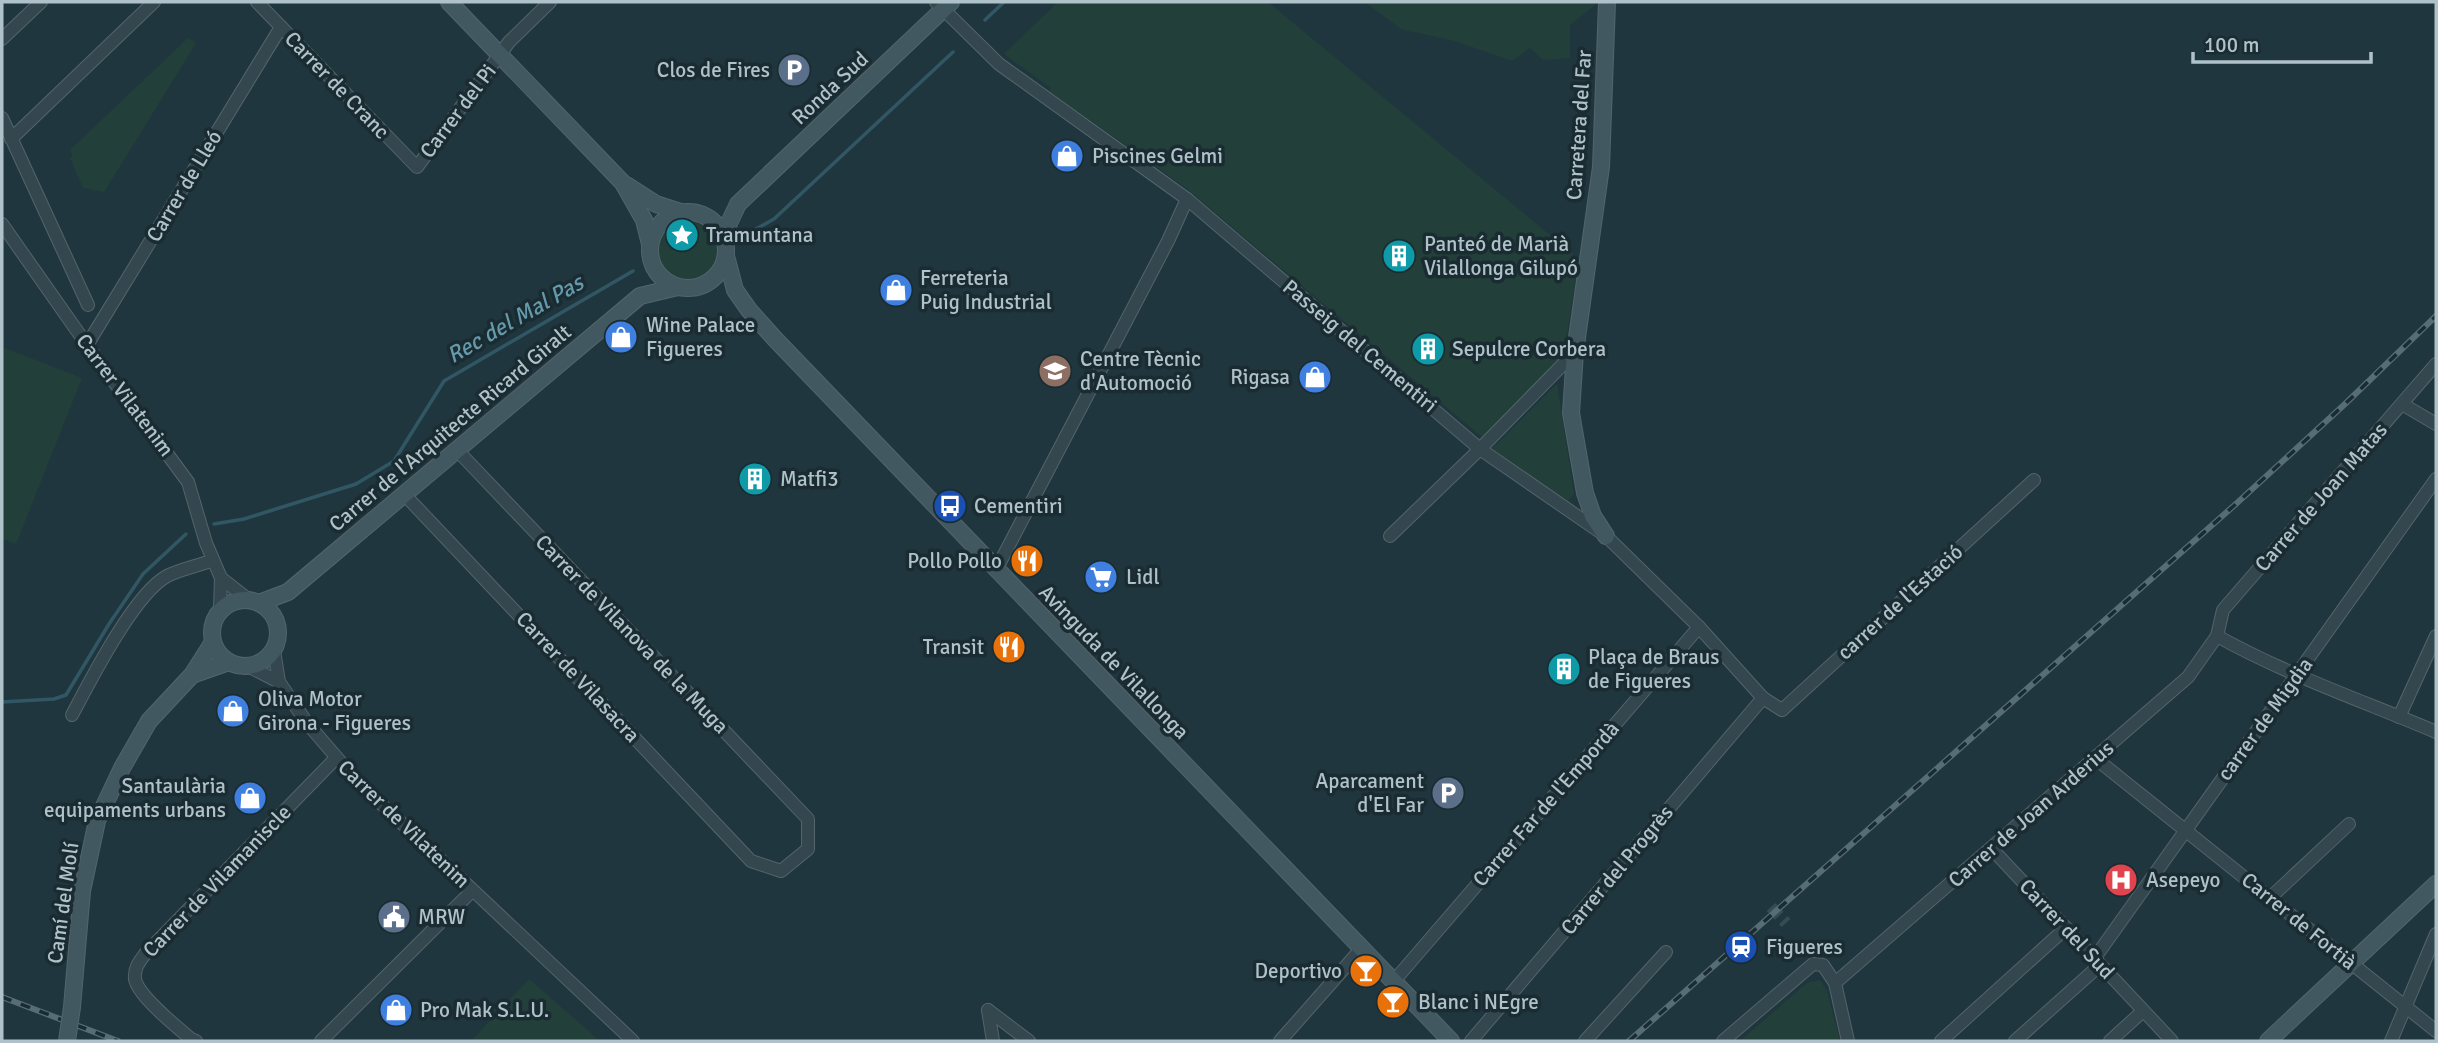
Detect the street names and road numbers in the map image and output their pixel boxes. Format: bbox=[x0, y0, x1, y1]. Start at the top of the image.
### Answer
street label: Carrer de Cranc bbox=[279, 26, 395, 144]
street label: Ronda Sud bbox=[786, 46, 874, 130]
street label: Carretera del Far bbox=[1561, 49, 1597, 201]
street label: Carrer del Pi bbox=[414, 59, 502, 163]
street label: Carrer de Lleó bbox=[141, 126, 227, 246]
street label: Passeig del Cementiri bbox=[1278, 274, 1442, 418]
street label: Carrer de l'Arquitecte Ricard Giralt bbox=[324, 319, 576, 537]
street label: Carrer Vilatenim bbox=[70, 328, 180, 462]
street label: Carrer de Joan Matas bbox=[2249, 417, 2393, 577]
street label: Carrer de Vilanova de la Muga bbox=[530, 529, 734, 739]
street label: carrer de l'Estació bbox=[1832, 539, 1968, 665]
street label: Avinguda de Vilallonga bbox=[1034, 579, 1194, 745]
street label: Carrer de Vilasacra bbox=[511, 606, 645, 748]
street label: carrer de Migdia bbox=[2212, 652, 2318, 786]
street label: Carrer Far de l'Empordà bbox=[1467, 716, 1625, 892]
street label: Carrer de Joan Arderius bbox=[1943, 735, 2119, 893]
street label: Carrer de Vilatenim bbox=[333, 754, 475, 894]
street label: Carrer de Vilamaniscle bbox=[137, 799, 297, 963]
street label: Carrer del Progrès bbox=[1555, 800, 1679, 940]
street label: Camí del Molí bbox=[42, 840, 84, 965]
street label: Carrer de Fortià bbox=[2236, 867, 2362, 975]
street label: Carrer del Sud bbox=[2014, 873, 2120, 985]

